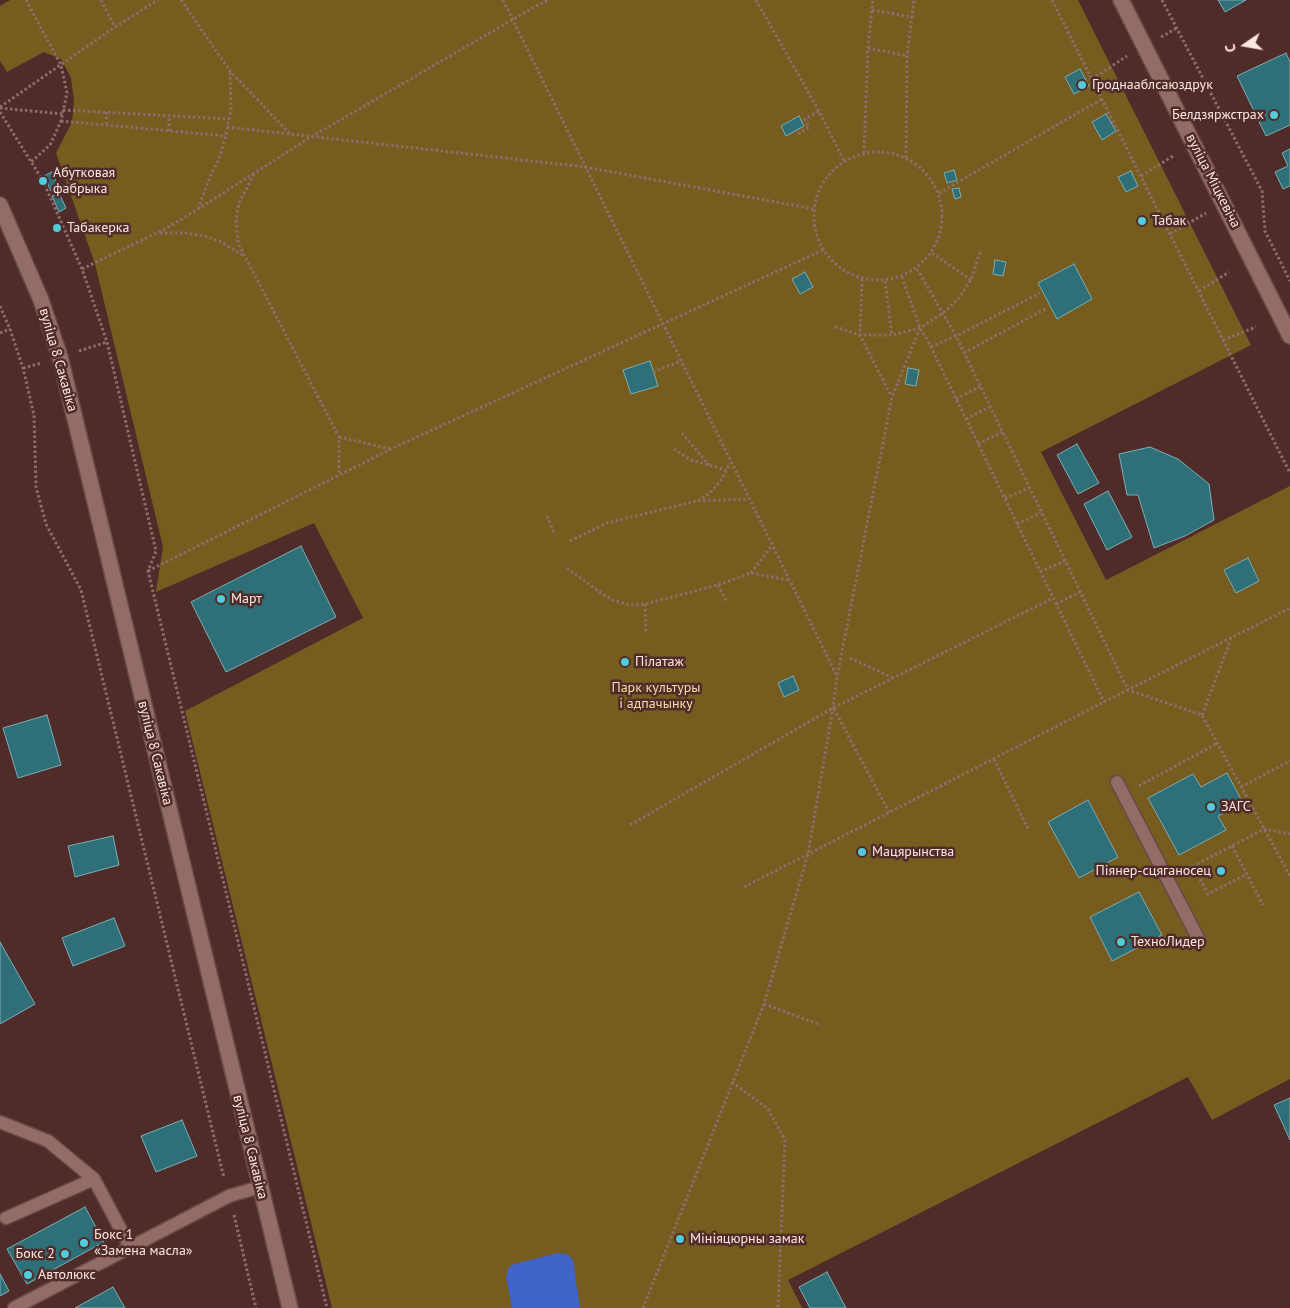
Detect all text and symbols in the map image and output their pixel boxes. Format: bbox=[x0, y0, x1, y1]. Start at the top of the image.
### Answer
north arrow bbox=[1220, 20, 1270, 70]
text: С bbox=[1221, 42, 1240, 54]
place label: Гроднааблсаюздрук bbox=[1092, 77, 1213, 93]
marker: Гроднааблсаюздрук bbox=[1076, 79, 1088, 91]
place label: Белдзяржстрах bbox=[1172, 107, 1264, 123]
marker: Белдзяржстрах bbox=[1268, 109, 1280, 121]
street label: вуліца Міцкевіча bbox=[1182, 131, 1244, 231]
place label: Абутковая фабрыка bbox=[53, 165, 115, 198]
marker: Абутковая фабрыка bbox=[37, 175, 49, 187]
place label: Табак bbox=[1152, 213, 1186, 229]
marker: Табак bbox=[1136, 215, 1148, 227]
place label: Табакерка bbox=[67, 220, 129, 236]
marker: Табакерка bbox=[51, 222, 63, 234]
street label: вуліца 8 Сакавіка bbox=[35, 306, 81, 414]
place label: Март bbox=[231, 591, 262, 607]
marker: Март bbox=[215, 593, 227, 605]
place label: Пілатаж bbox=[635, 654, 684, 670]
marker: Пілатаж bbox=[619, 656, 631, 668]
park label: Парк культуры і адпачынку bbox=[611, 680, 701, 712]
street label: вуліца 8 Сакавіка bbox=[134, 699, 176, 807]
place label: ЗАГС bbox=[1221, 799, 1251, 815]
marker: ЗАГС bbox=[1205, 801, 1217, 813]
place label: Мацярынства bbox=[872, 844, 954, 860]
marker: Мацярынства bbox=[856, 846, 868, 858]
place label: Піянер-сцяганосец bbox=[1096, 863, 1211, 879]
marker: Піянер-сцяганосец bbox=[1215, 865, 1227, 877]
place label: ТехноЛидер bbox=[1131, 934, 1205, 950]
marker: ТехноЛидер bbox=[1115, 936, 1127, 948]
street label: вуліца 8 Сакавіка bbox=[229, 1093, 271, 1201]
place label: Бокс 1 «Замена масла» bbox=[94, 1227, 193, 1260]
place label: Мініяцюрны замак bbox=[690, 1231, 804, 1247]
marker: Мініяцюрны замак bbox=[674, 1233, 686, 1245]
marker: Бокс 1 «Замена масла» bbox=[78, 1237, 90, 1249]
place label: Бокс 2 bbox=[16, 1246, 55, 1262]
marker: Бокс 2 bbox=[59, 1248, 71, 1260]
place label: Автолюкс bbox=[38, 1267, 96, 1283]
marker: Автолюкс bbox=[22, 1269, 34, 1281]

